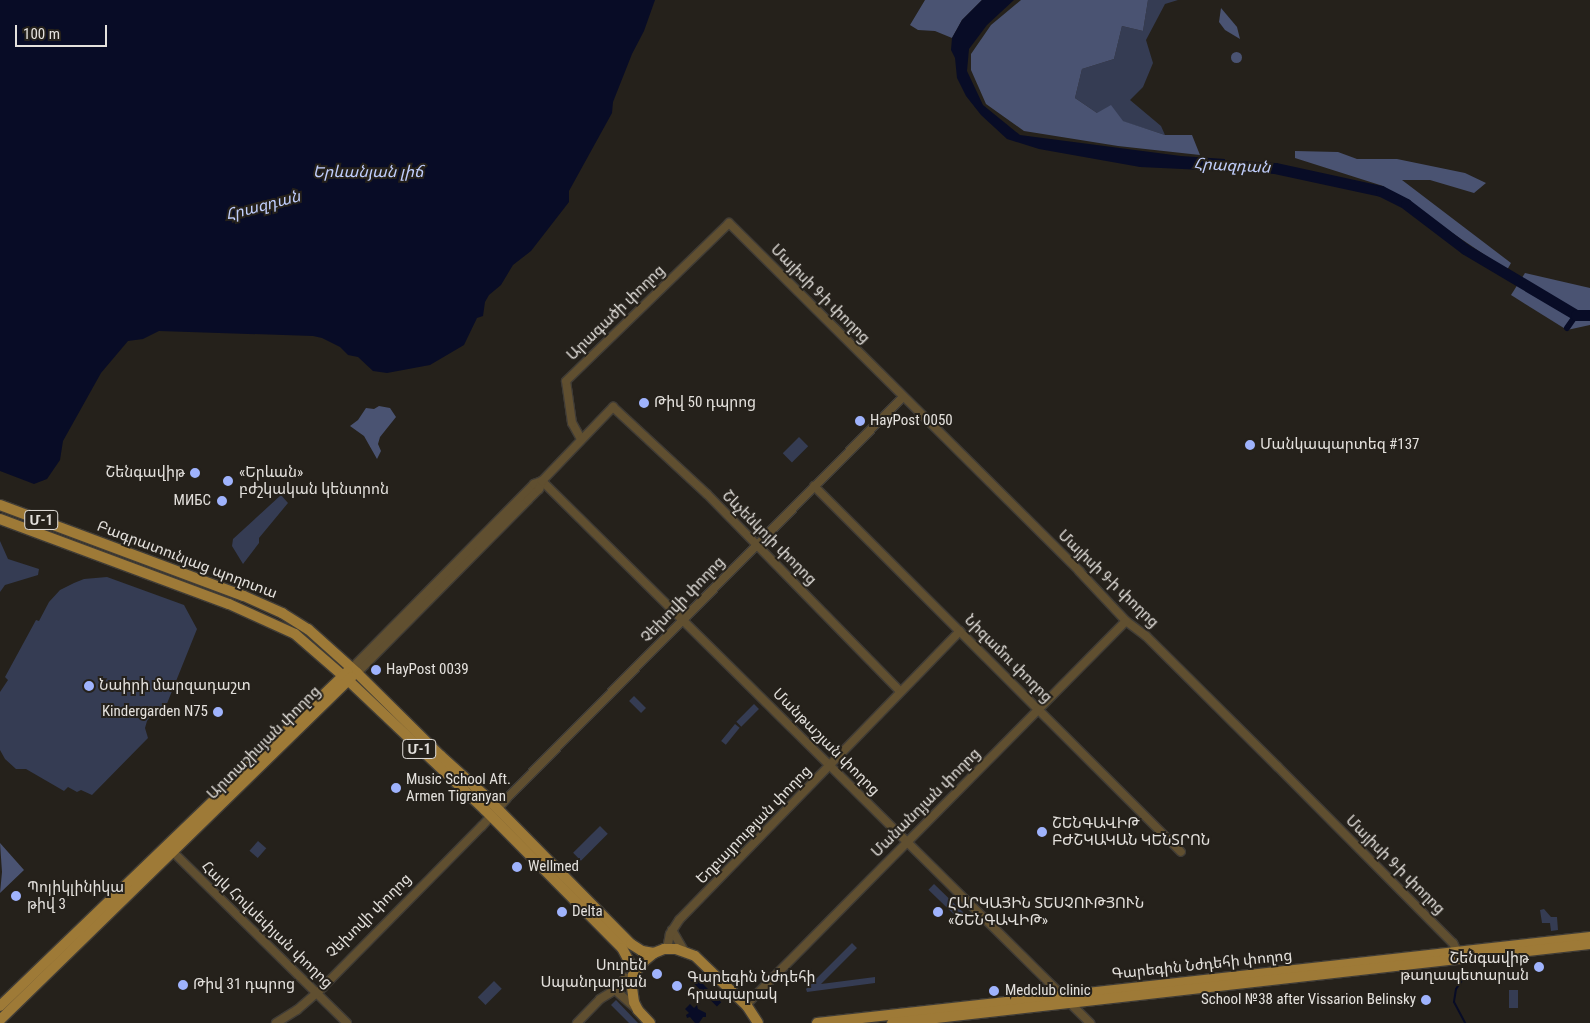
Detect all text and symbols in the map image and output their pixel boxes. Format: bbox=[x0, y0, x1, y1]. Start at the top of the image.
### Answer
scale bar bbox=[18, 15, 110, 47]
text: 100 m bbox=[23, 25, 60, 43]
water label: Հրազդան bbox=[1193, 154, 1271, 178]
water label: Երևանյան լիճ bbox=[313, 162, 423, 182]
water label: Հրազդան bbox=[224, 187, 302, 225]
street label: Մայիսի 9-ի փողոց bbox=[767, 241, 873, 347]
street label: Արագածի փողոց bbox=[563, 262, 669, 364]
place label: Թիվ 50 դպրոց bbox=[654, 394, 756, 412]
marker: Թիվ 50 դպրոց bbox=[638, 397, 650, 409]
place label: HayPost 0050 bbox=[870, 412, 953, 430]
marker: HayPost 0050 bbox=[854, 415, 866, 427]
place label: Մանկապարտեզ #137 bbox=[1260, 436, 1419, 454]
marker: Մանկապարտեզ #137 bbox=[1244, 439, 1256, 451]
place label: «Երևան» բժշկական կենտրոն bbox=[239, 463, 389, 498]
place label: Շենգավիթ bbox=[106, 464, 185, 482]
marker: Շենգավիթ bbox=[189, 467, 201, 479]
marker: «Երևան» բժշկական կենտրոն bbox=[221, 474, 235, 488]
street label: Շևչենկոյի փողոց bbox=[718, 487, 820, 589]
place label: МИБС bbox=[174, 492, 211, 510]
marker: МИБС bbox=[215, 494, 229, 508]
road number: Մ-1 bbox=[23, 508, 58, 532]
street label: Բագրատունյաց պողոտա bbox=[94, 517, 280, 603]
street label: Մայիսի 9-ի փողոց bbox=[1054, 526, 1162, 632]
street label: Չեխովի փողոց bbox=[637, 553, 729, 647]
street label: Նիզամու փողոց bbox=[960, 611, 1056, 707]
place label: HayPost 0039 bbox=[386, 661, 469, 679]
marker: HayPost 0039 bbox=[370, 664, 382, 676]
place label: Նաիրի մարզադաշտ bbox=[99, 677, 251, 695]
marker: Նաիրի մարզադաշտ bbox=[83, 680, 95, 692]
street label: Արտաշիսյան փողոց bbox=[204, 683, 324, 803]
street label: Մանթաշյան փողոց bbox=[769, 685, 883, 799]
place label: Kindergarden N75 bbox=[102, 703, 208, 721]
marker: Kindergarden N75 bbox=[212, 706, 224, 718]
road number: Մ-1 bbox=[402, 738, 436, 761]
street label: Մանանդյան փողոց bbox=[868, 745, 984, 861]
street label: Եղբայրության փողոց bbox=[693, 762, 815, 888]
place label: Music School Aft. Armen Tigranyan bbox=[406, 770, 511, 805]
marker: Music School Aft. Armen Tigranyan bbox=[390, 782, 402, 794]
street label: Մայիսի 9-ի փողոց bbox=[1342, 812, 1448, 918]
place label: ՇԵՆԳԱՎԻԹ ԲԺՇԿԱԿԱՆ ԿԵՆՏՐՈՆ bbox=[1052, 814, 1210, 849]
marker: ՇԵՆԳԱՎԻԹ ԲԺՇԿԱԿԱՆ ԿԵՆՏՐՈՆ bbox=[1036, 826, 1048, 838]
street label: Հայկ Հովսեփյան փողոց bbox=[198, 858, 336, 992]
place label: Wellmed bbox=[528, 858, 579, 876]
marker: Wellmed bbox=[510, 860, 524, 874]
street label: Չեխովի փողոց bbox=[323, 870, 415, 962]
place label: Պոլիկլինիկա թիվ 3 bbox=[27, 878, 124, 913]
marker: Պոլիկլինիկա թիվ 3 bbox=[9, 889, 23, 903]
place label: ՀԱՐԿԱՅԻՆ ՏԵՍՉՈՒԹՅՈՒՆ «ՇԵՆԳԱՎԻԹ» bbox=[948, 894, 1144, 929]
place label: Delta bbox=[572, 903, 603, 921]
marker: Delta bbox=[556, 906, 568, 918]
marker: ՀԱՐԿԱՅԻՆ ՏԵՍՉՈՒԹՅՈՒՆ «ՇԵՆԳԱՎԻԹ» bbox=[932, 906, 944, 918]
street label: Գարեգին Նժդեհի փողոց bbox=[1111, 947, 1293, 983]
place label: Շենգավիթ թաղապետարան bbox=[1400, 949, 1529, 984]
place label: Սուրեն Սպանդարյան bbox=[540, 956, 647, 991]
marker: Շենգավիթ թաղապետարան bbox=[1533, 961, 1545, 973]
marker: Սուրեն Սպանդարյան bbox=[651, 968, 663, 980]
place label: Գարեգին Նժդեհի հրապարակ bbox=[687, 968, 816, 1003]
place label: Թիվ 31 դպրոց bbox=[193, 976, 295, 994]
marker: Թիվ 31 դպրոց bbox=[177, 979, 189, 991]
marker: Գարեգին Նժդեհի հրապարակ bbox=[671, 980, 683, 992]
place label: Medclub clinic bbox=[1005, 982, 1091, 1000]
marker: Medclub clinic bbox=[987, 984, 1001, 998]
place label: School №38 after Vissarion Belinsky bbox=[1201, 991, 1416, 1009]
marker: School №38 after Vissarion Belinsky bbox=[1420, 994, 1432, 1006]

